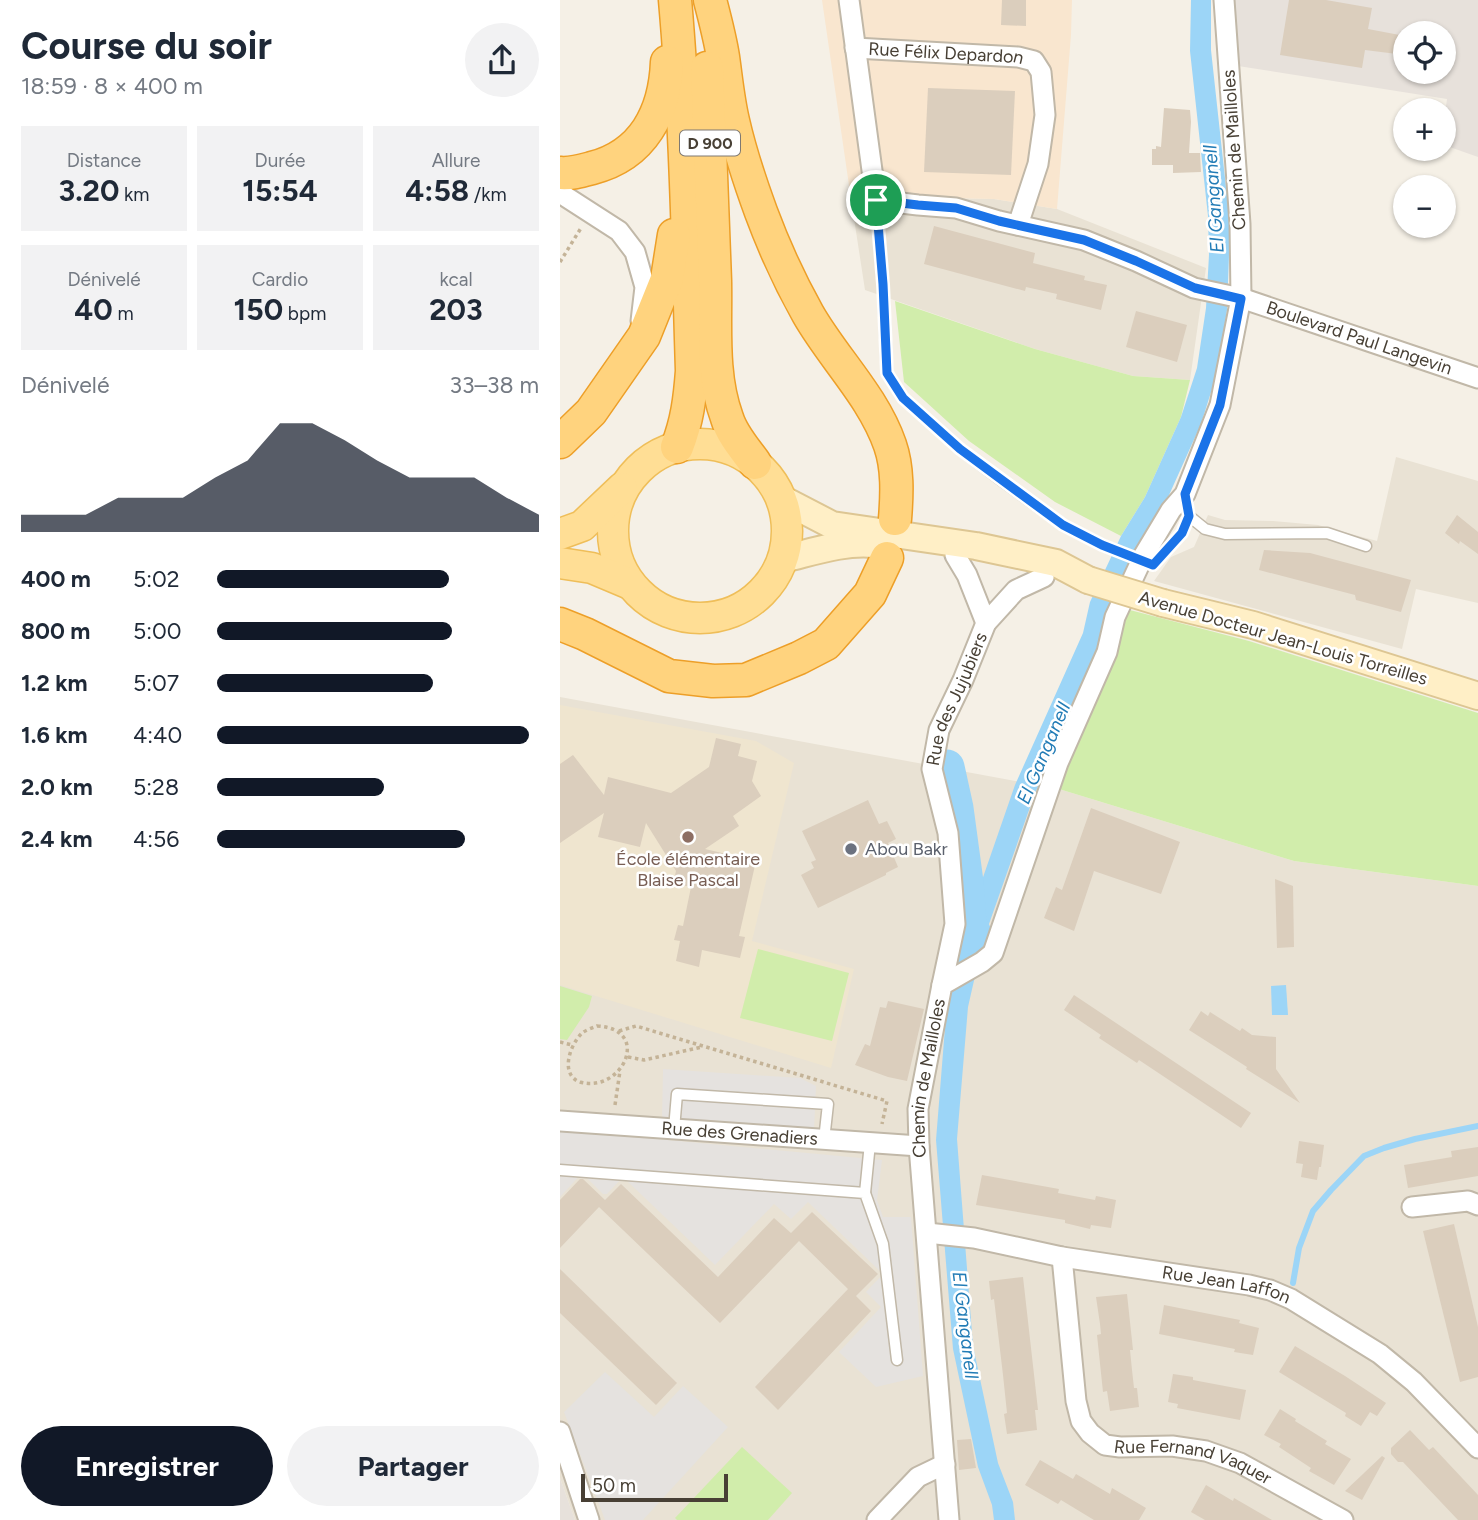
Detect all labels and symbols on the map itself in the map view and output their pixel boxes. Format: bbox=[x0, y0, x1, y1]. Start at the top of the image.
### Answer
street label: Rue Félix Depardon bbox=[868, 38, 1026, 69]
street label: Chemin de Mailloles bbox=[1217, 69, 1251, 231]
road number: D 900 bbox=[680, 130, 740, 155]
water label: El Ganganell bbox=[1198, 143, 1229, 254]
pin bbox=[846, 170, 906, 230]
street label: Boulevard Paul Langevin bbox=[1263, 296, 1455, 379]
street label: Avenue Docteur Jean-Louis Torreilles bbox=[1136, 586, 1430, 690]
street label: Rue des Jujubiers bbox=[922, 629, 992, 768]
water label: El Ganganell bbox=[1012, 698, 1075, 807]
marker: École élémentaire Blaise Pascal bbox=[680, 829, 696, 845]
place label: Abou Bakr bbox=[865, 838, 948, 860]
marker: Abou Bakr bbox=[843, 841, 859, 857]
place label: École élémentaire Blaise Pascal bbox=[616, 848, 760, 891]
street label: Chemin de Mailloles bbox=[907, 997, 950, 1158]
street label: Rue des Grenadiers bbox=[661, 1117, 819, 1150]
street label: Rue Jean Laffon bbox=[1161, 1261, 1294, 1309]
water label: El Ganganell bbox=[948, 1270, 984, 1381]
street label: Rue Fernand Vaquer bbox=[1113, 1435, 1275, 1489]
scale bar bbox=[581, 1471, 728, 1503]

